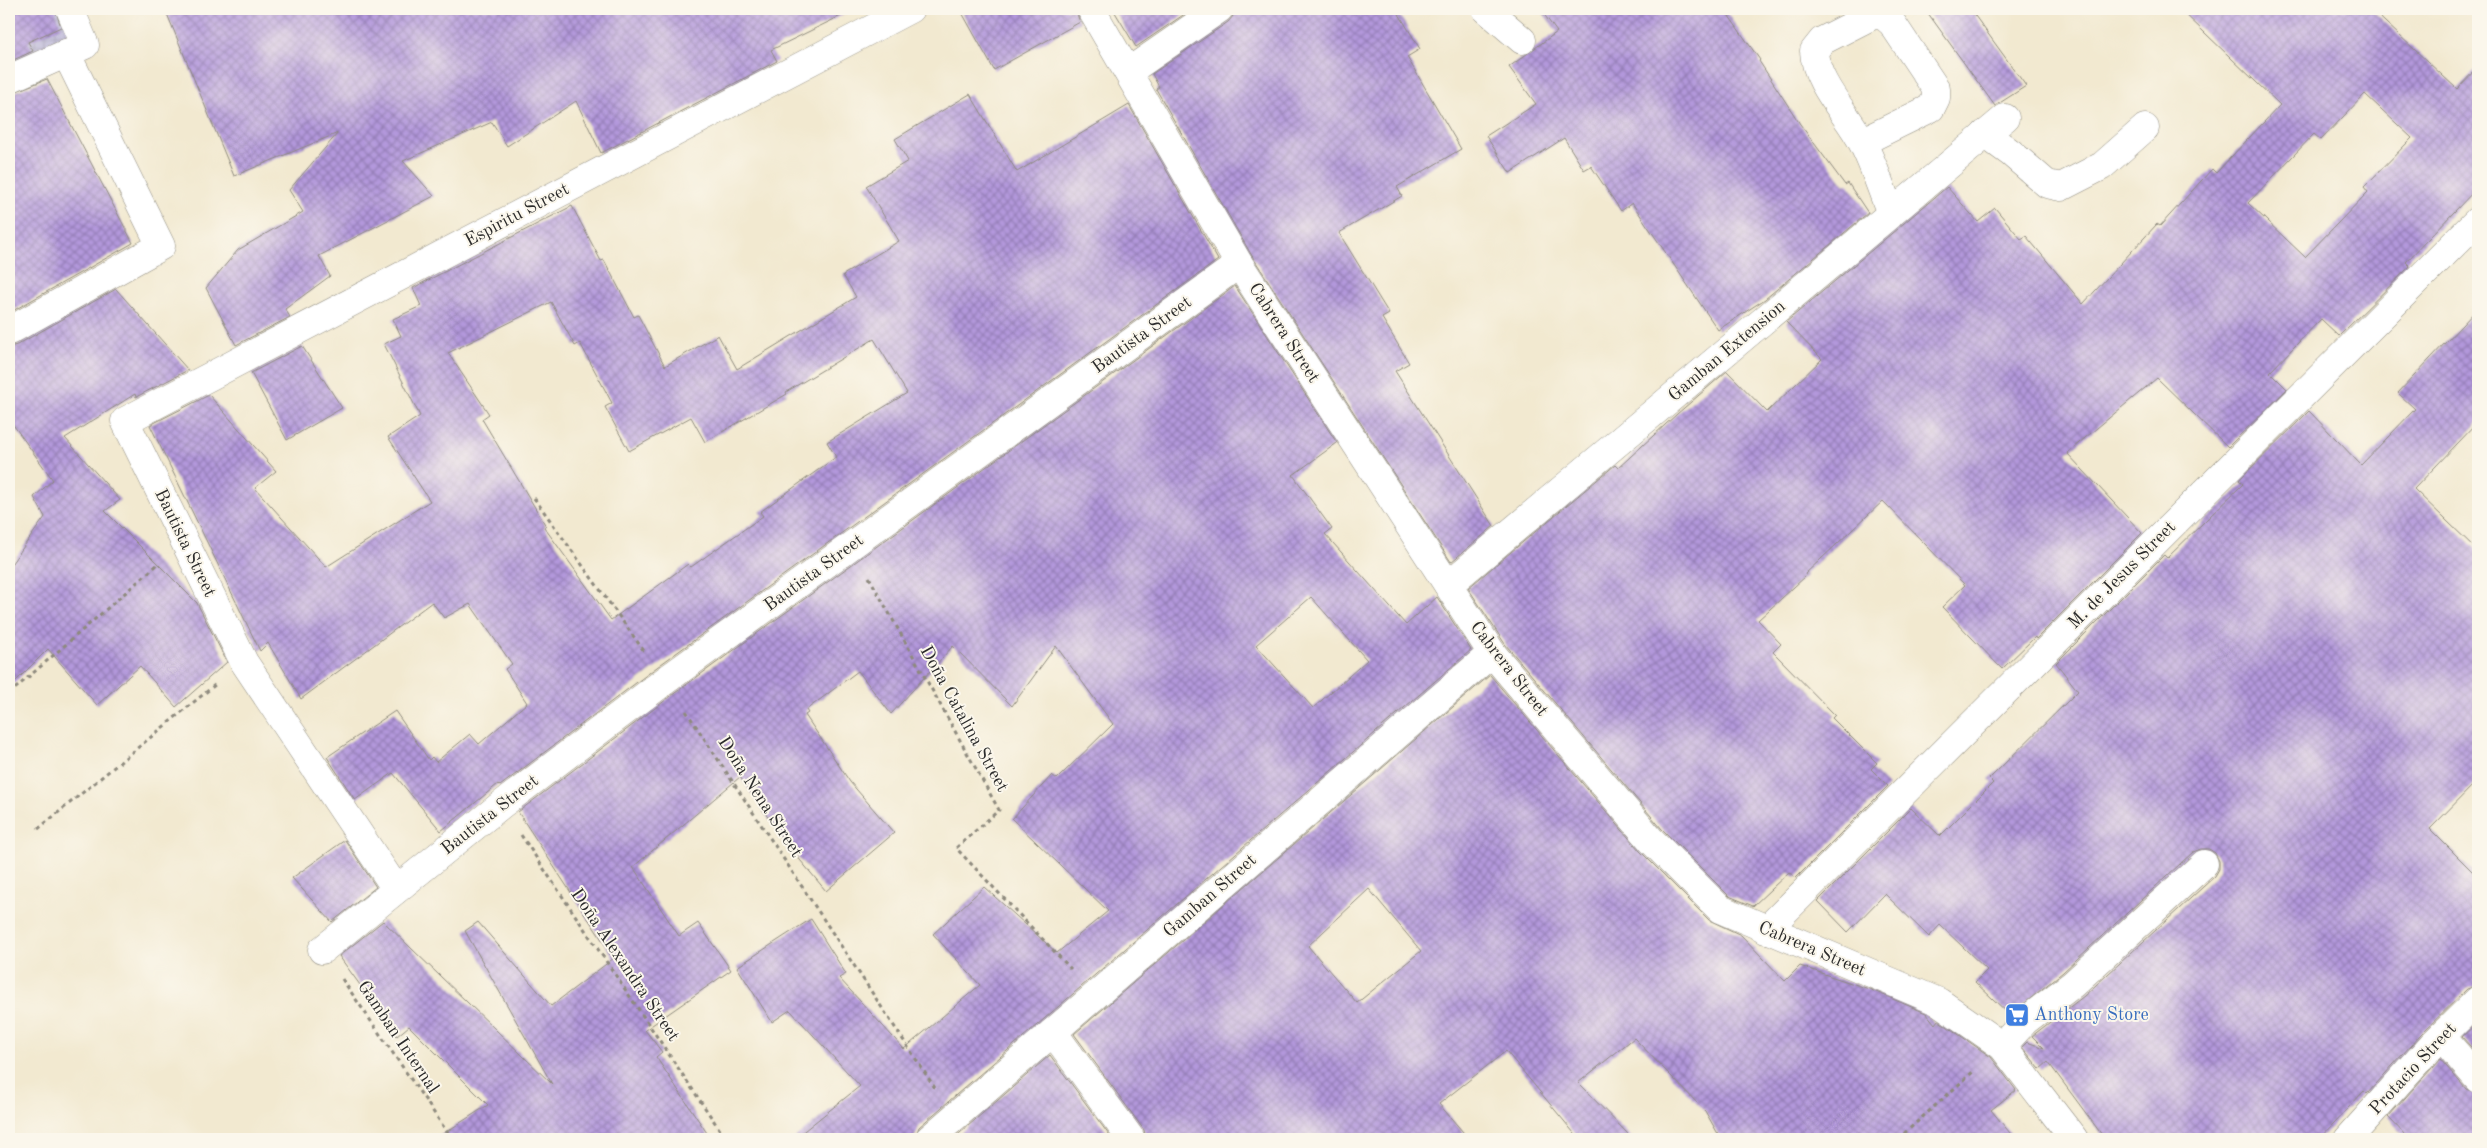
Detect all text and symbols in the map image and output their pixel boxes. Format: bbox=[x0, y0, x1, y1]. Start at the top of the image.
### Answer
street label: Espiritu Street bbox=[462, 180, 572, 250]
street label: Cabrera Street bbox=[1245, 280, 1323, 386]
street label: Bautista Street bbox=[1089, 293, 1195, 377]
street label: Gamban Extension bbox=[1665, 297, 1789, 405]
street label: Bautista Street bbox=[151, 486, 219, 600]
street label: M. de Jesus Street bbox=[2065, 518, 2179, 632]
street label: Bautista Street bbox=[761, 531, 867, 615]
street label: Cabrera Street bbox=[1467, 618, 1551, 720]
street label: Doña Catalina Street bbox=[916, 643, 1012, 795]
street label: Doña Nena Street bbox=[714, 733, 806, 861]
street label: Bautista Street bbox=[438, 772, 542, 858]
street label: Gamban Street bbox=[1160, 851, 1260, 941]
street label: Doña Alexandra Street bbox=[567, 885, 683, 1045]
street label: Cabrera Street bbox=[1756, 918, 1868, 980]
street label: Gamban Internal bbox=[354, 978, 442, 1097]
supermarket icon: Anthony Store bbox=[2004, 1002, 2030, 1028]
place label: Anthony Store bbox=[2034, 1006, 2149, 1024]
street label: Protacio Street bbox=[2366, 1020, 2460, 1118]

